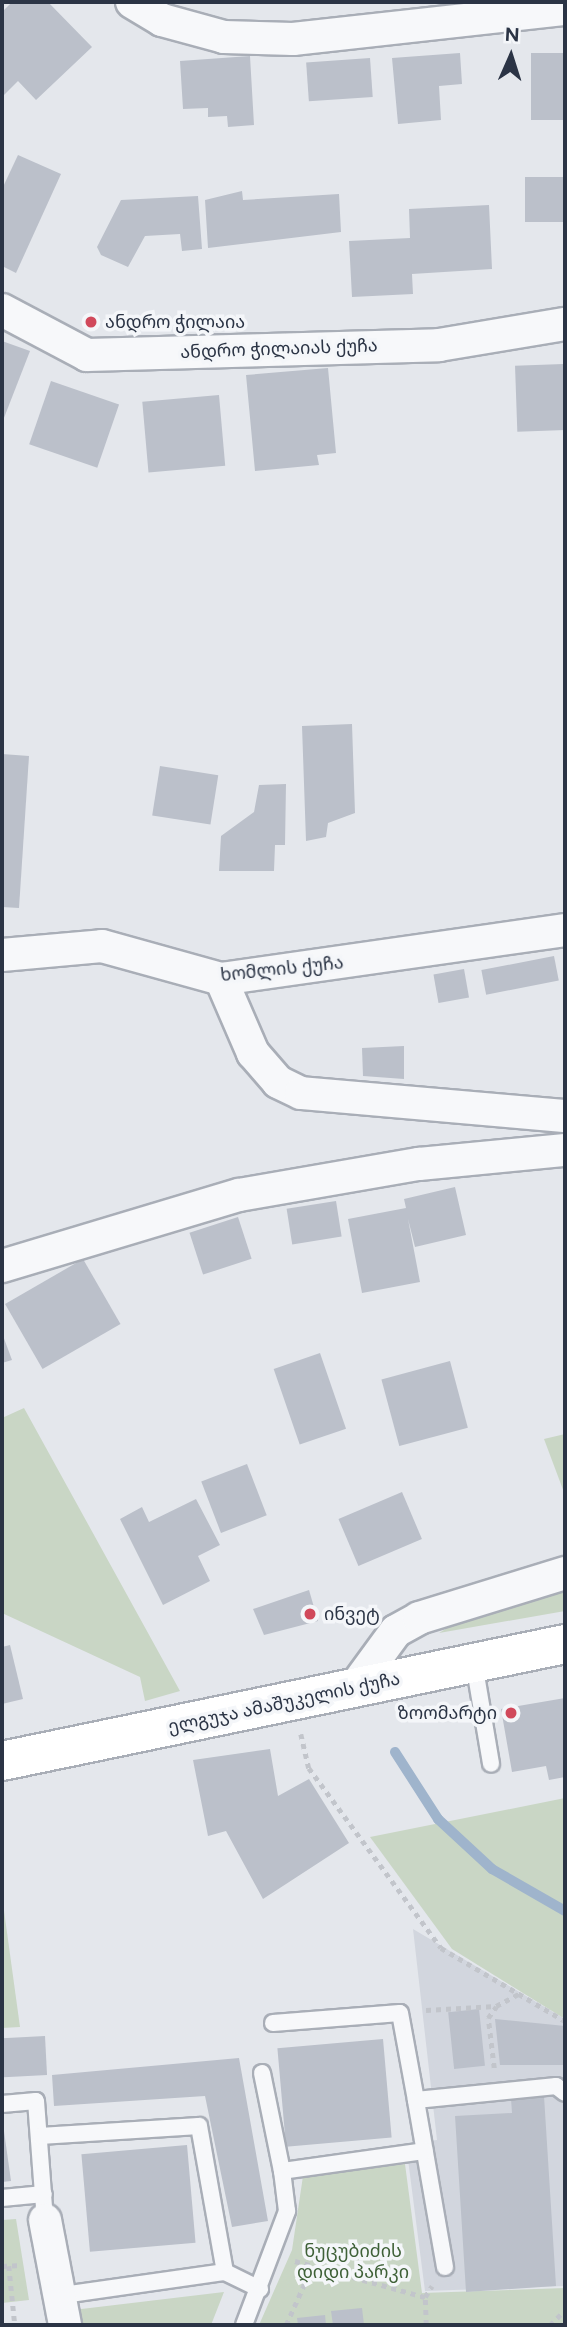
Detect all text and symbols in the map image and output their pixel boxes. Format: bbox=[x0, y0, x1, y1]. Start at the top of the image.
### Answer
north arrow bbox=[476, 21, 546, 91]
text: N bbox=[504, 23, 520, 46]
place label: ანდრო ჭილაია bbox=[105, 311, 245, 333]
marker: ანდრო ჭილაია bbox=[83, 314, 99, 330]
street label: ანდრო ჭილაიას ქუჩა bbox=[180, 335, 378, 363]
street label: ხომლის ქუჩა bbox=[219, 952, 345, 986]
place label: ინვეტ bbox=[324, 1603, 380, 1625]
marker: ინვეტ bbox=[302, 1606, 318, 1622]
street label: ელგუჯა ამაშუკელის ქუჩა bbox=[166, 1668, 402, 1738]
place label: ზოომარტი bbox=[398, 1702, 497, 1724]
marker: ზოომარტი bbox=[503, 1705, 519, 1721]
park label: ნუცუბიძის დიდი პარკი bbox=[297, 2241, 409, 2284]

